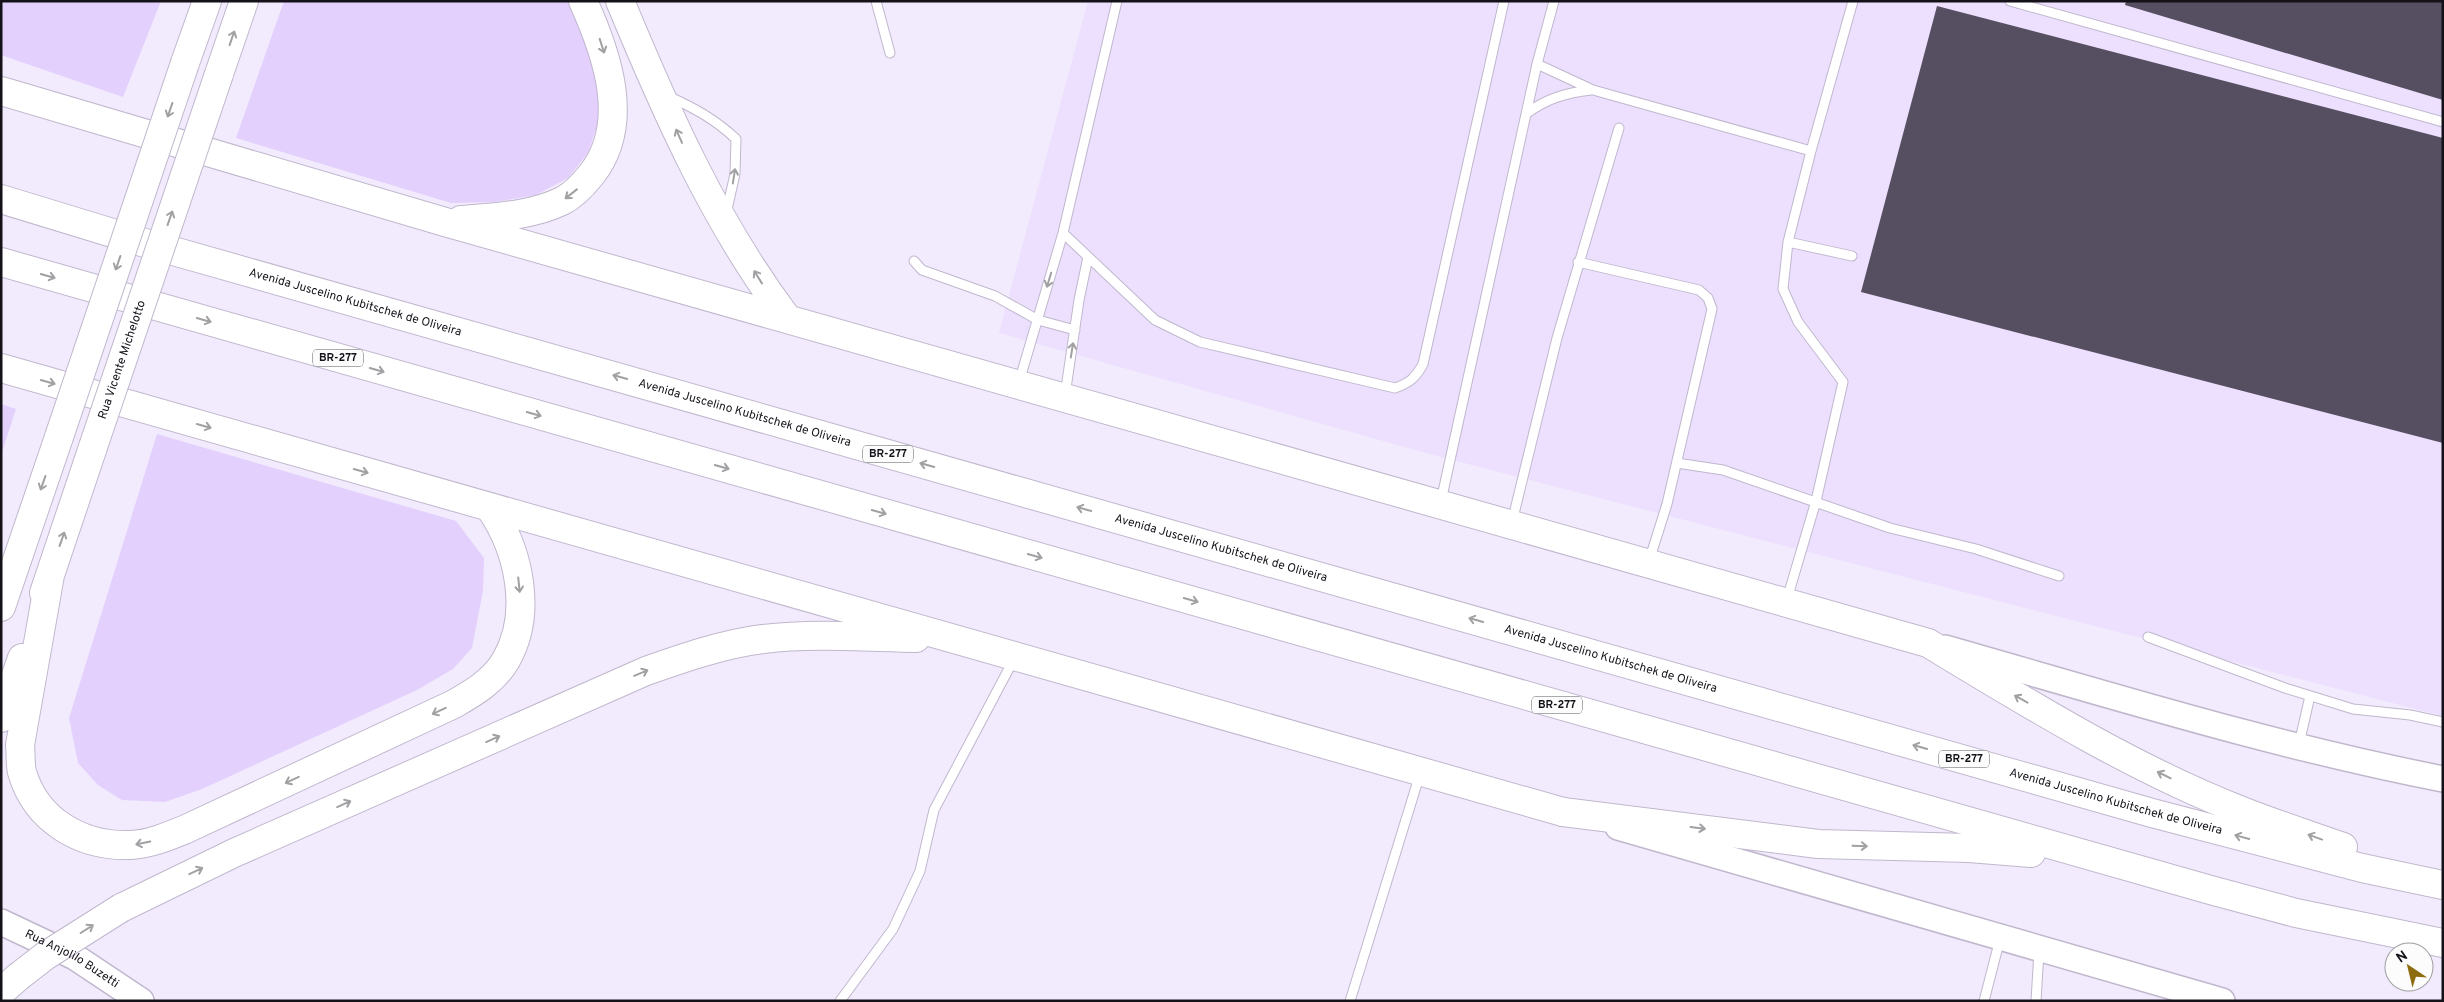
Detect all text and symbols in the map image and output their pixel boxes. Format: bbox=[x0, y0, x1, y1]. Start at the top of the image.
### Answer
one-way arrow bbox=[228, 30, 237, 46]
one-way arrow bbox=[598, 38, 607, 54]
one-way arrow bbox=[165, 101, 174, 117]
one-way arrow bbox=[673, 129, 683, 144]
one-way arrow bbox=[730, 168, 740, 184]
one-way arrow bbox=[565, 188, 578, 199]
one-way arrow bbox=[166, 211, 176, 227]
one-way arrow bbox=[112, 255, 122, 271]
street label: Avenida Juscelino Kubitschek de Oliveira bbox=[247, 265, 463, 340]
one-way arrow bbox=[39, 271, 55, 281]
one-way arrow bbox=[753, 271, 763, 285]
one-way arrow bbox=[1043, 272, 1053, 288]
street label: Rua Vicente Michelotto bbox=[95, 298, 150, 421]
one-way arrow bbox=[196, 316, 212, 326]
one-way arrow bbox=[1068, 342, 1078, 358]
road number: BR-277 bbox=[313, 349, 363, 366]
one-way arrow bbox=[369, 365, 385, 375]
one-way arrow bbox=[612, 372, 628, 382]
street label: Avenida Juscelino Kubitschek de Oliveira bbox=[636, 376, 853, 451]
one-way arrow bbox=[39, 378, 55, 387]
one-way arrow bbox=[525, 410, 541, 419]
one-way arrow bbox=[196, 422, 212, 432]
road number: BR-277 bbox=[863, 446, 913, 462]
one-way arrow bbox=[920, 459, 936, 469]
one-way arrow bbox=[714, 463, 730, 473]
one-way arrow bbox=[352, 466, 368, 476]
one-way arrow bbox=[38, 475, 47, 490]
one-way arrow bbox=[1076, 504, 1092, 514]
one-way arrow bbox=[870, 507, 886, 517]
street label: Avenida Juscelino Kubitschek de Oliveira bbox=[1113, 511, 1329, 586]
one-way arrow bbox=[58, 532, 67, 547]
one-way arrow bbox=[1027, 551, 1043, 561]
one-way arrow bbox=[514, 577, 524, 593]
one-way arrow bbox=[1183, 596, 1199, 605]
one-way arrow bbox=[1468, 615, 1484, 625]
street label: Avenida Juscelino Kubitschek de Oliveira bbox=[1502, 621, 1719, 697]
one-way arrow bbox=[633, 668, 648, 678]
one-way arrow bbox=[2014, 694, 2029, 703]
road number: BR-277 bbox=[1532, 696, 1582, 714]
one-way arrow bbox=[432, 707, 447, 716]
one-way arrow bbox=[485, 733, 500, 743]
one-way arrow bbox=[1912, 741, 1928, 751]
road number: BR-277 bbox=[1939, 751, 1989, 768]
street label: Avenida Juscelino Kubitschek de Oliveira bbox=[2007, 765, 2224, 839]
one-way arrow bbox=[2157, 770, 2172, 780]
one-way arrow bbox=[285, 775, 300, 785]
one-way arrow bbox=[336, 799, 351, 809]
one-way arrow bbox=[1690, 824, 1706, 834]
one-way arrow bbox=[2234, 832, 2250, 842]
one-way arrow bbox=[2307, 832, 2323, 841]
one-way arrow bbox=[135, 838, 151, 848]
one-way arrow bbox=[1851, 841, 1867, 851]
one-way arrow bbox=[188, 866, 203, 875]
one-way arrow bbox=[79, 924, 93, 934]
street label: Rua Anjolilo Buzetti bbox=[22, 926, 122, 992]
north arrow bbox=[2384, 942, 2434, 992]
text: N bbox=[2393, 948, 2411, 967]

